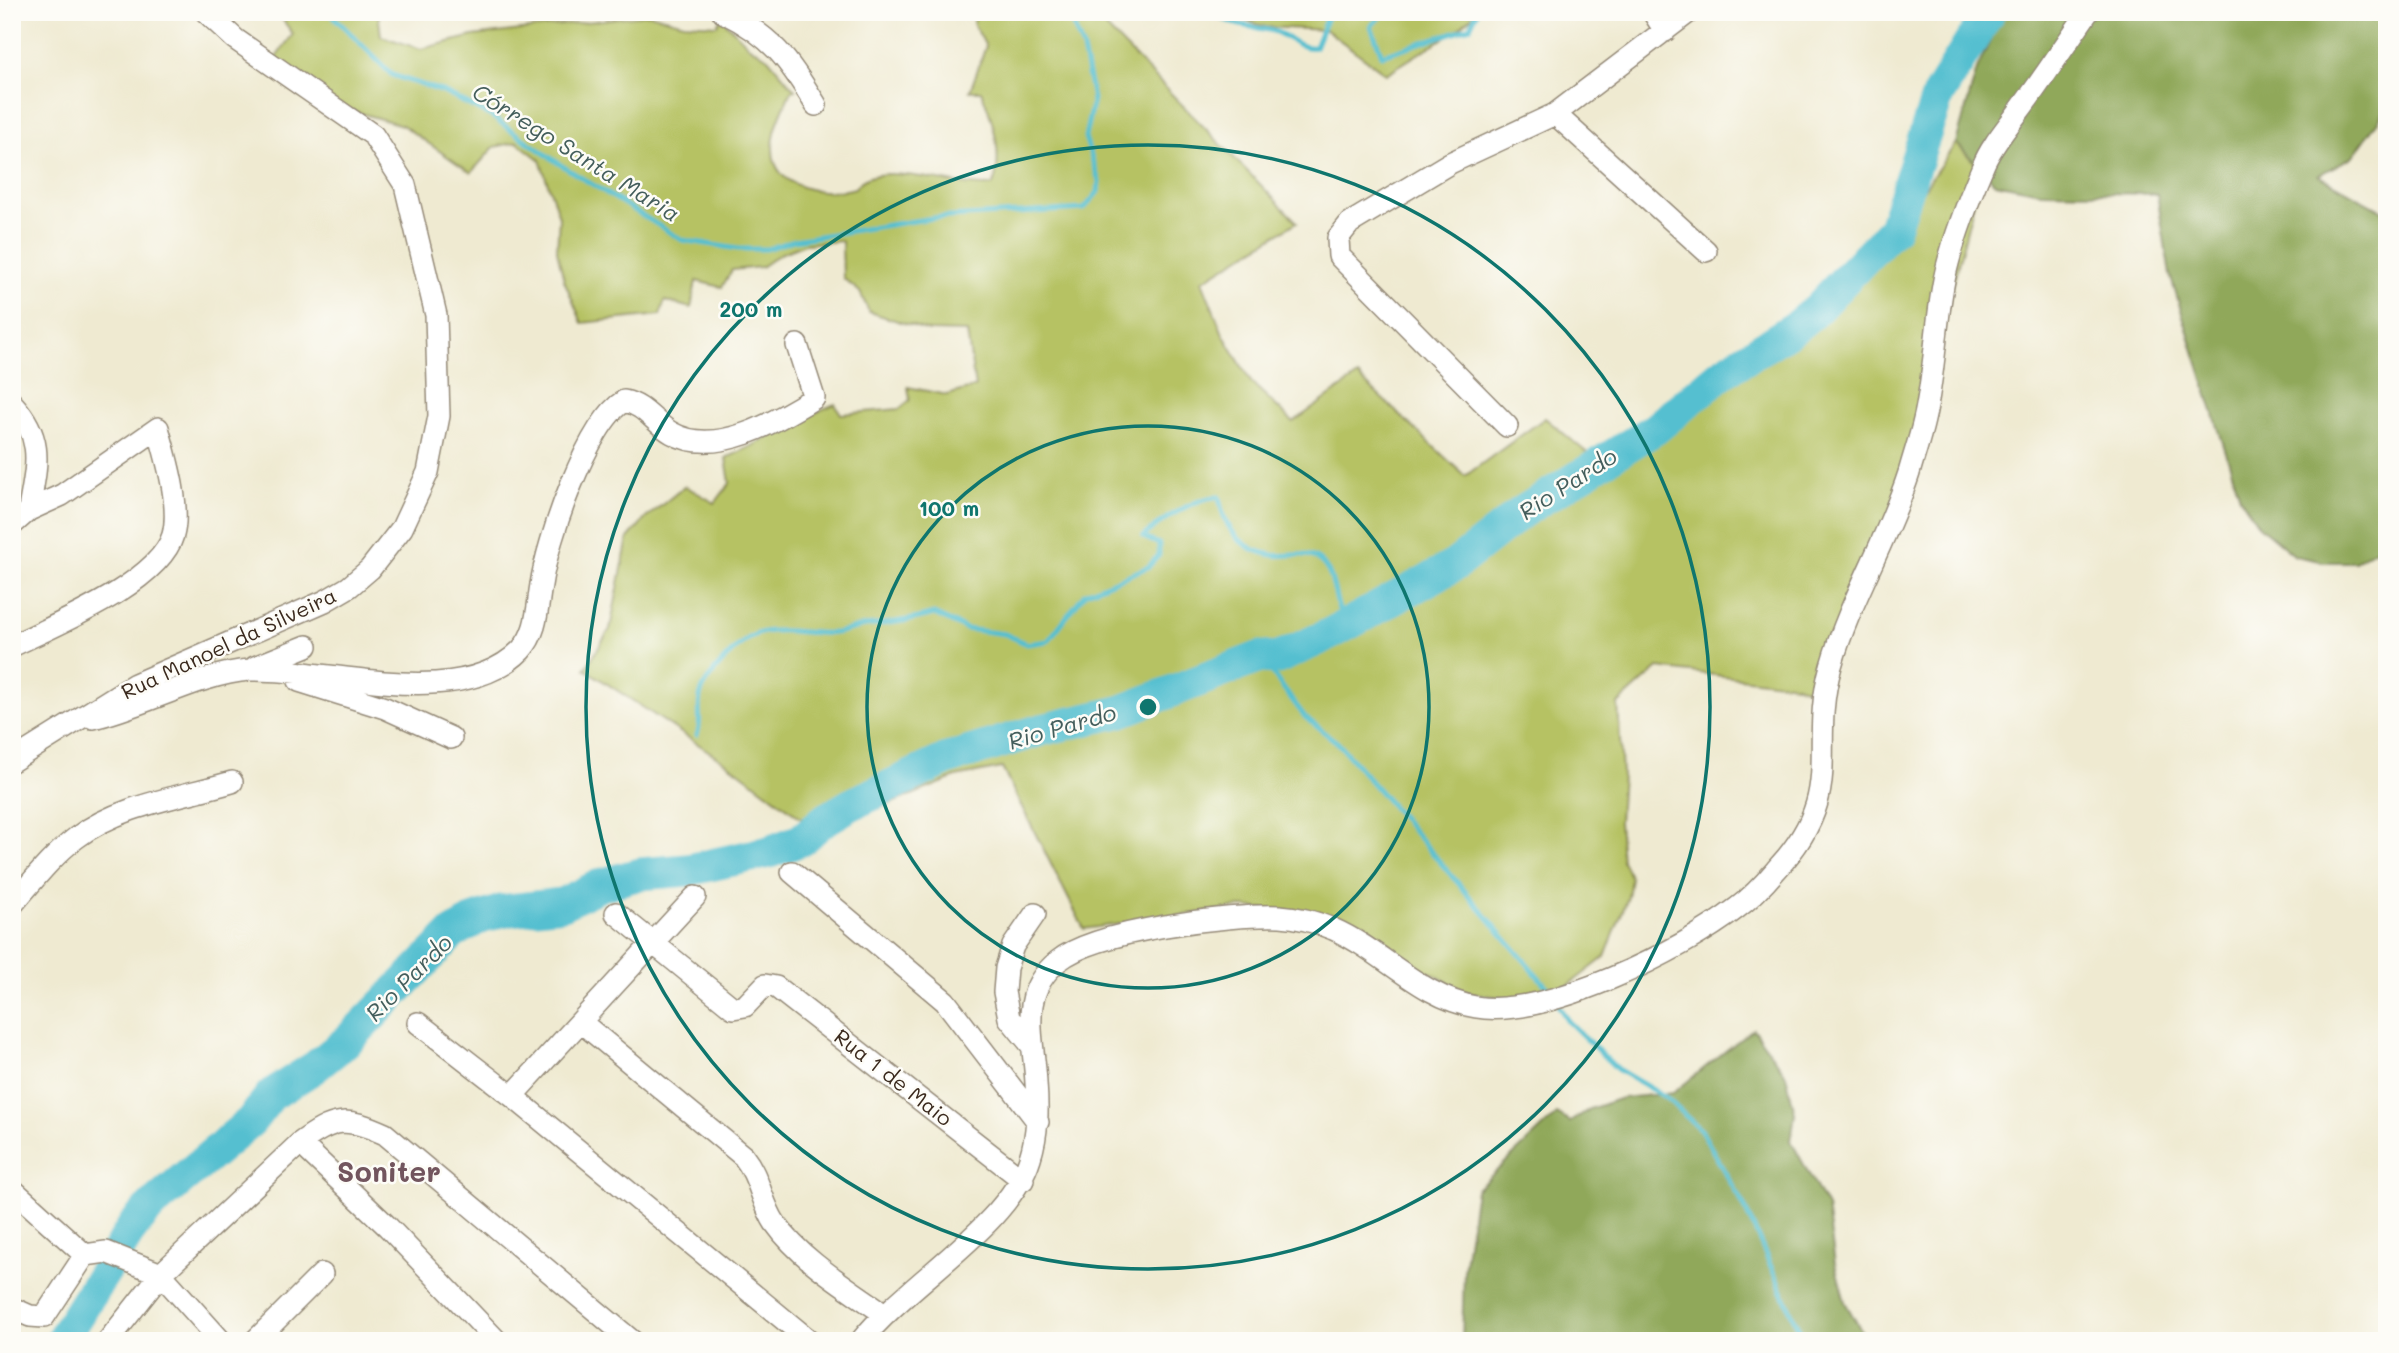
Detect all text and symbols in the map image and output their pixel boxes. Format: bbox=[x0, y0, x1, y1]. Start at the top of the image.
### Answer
water label: Córrego Santa Maria bbox=[467, 76, 686, 228]
text: 200 m bbox=[720, 295, 782, 322]
water label: Rio Pardo bbox=[1513, 440, 1622, 526]
text: 100 m bbox=[919, 494, 979, 521]
street label: Rua Manoel da Silveira bbox=[116, 581, 340, 704]
centre of rings bbox=[1136, 695, 1160, 719]
water label: Rio Pardo bbox=[1004, 696, 1119, 756]
water label: Rio Pardo bbox=[358, 927, 458, 1027]
street label: Rua 1 de Maio bbox=[829, 1022, 958, 1131]
district label: Soniter bbox=[337, 1153, 441, 1189]

